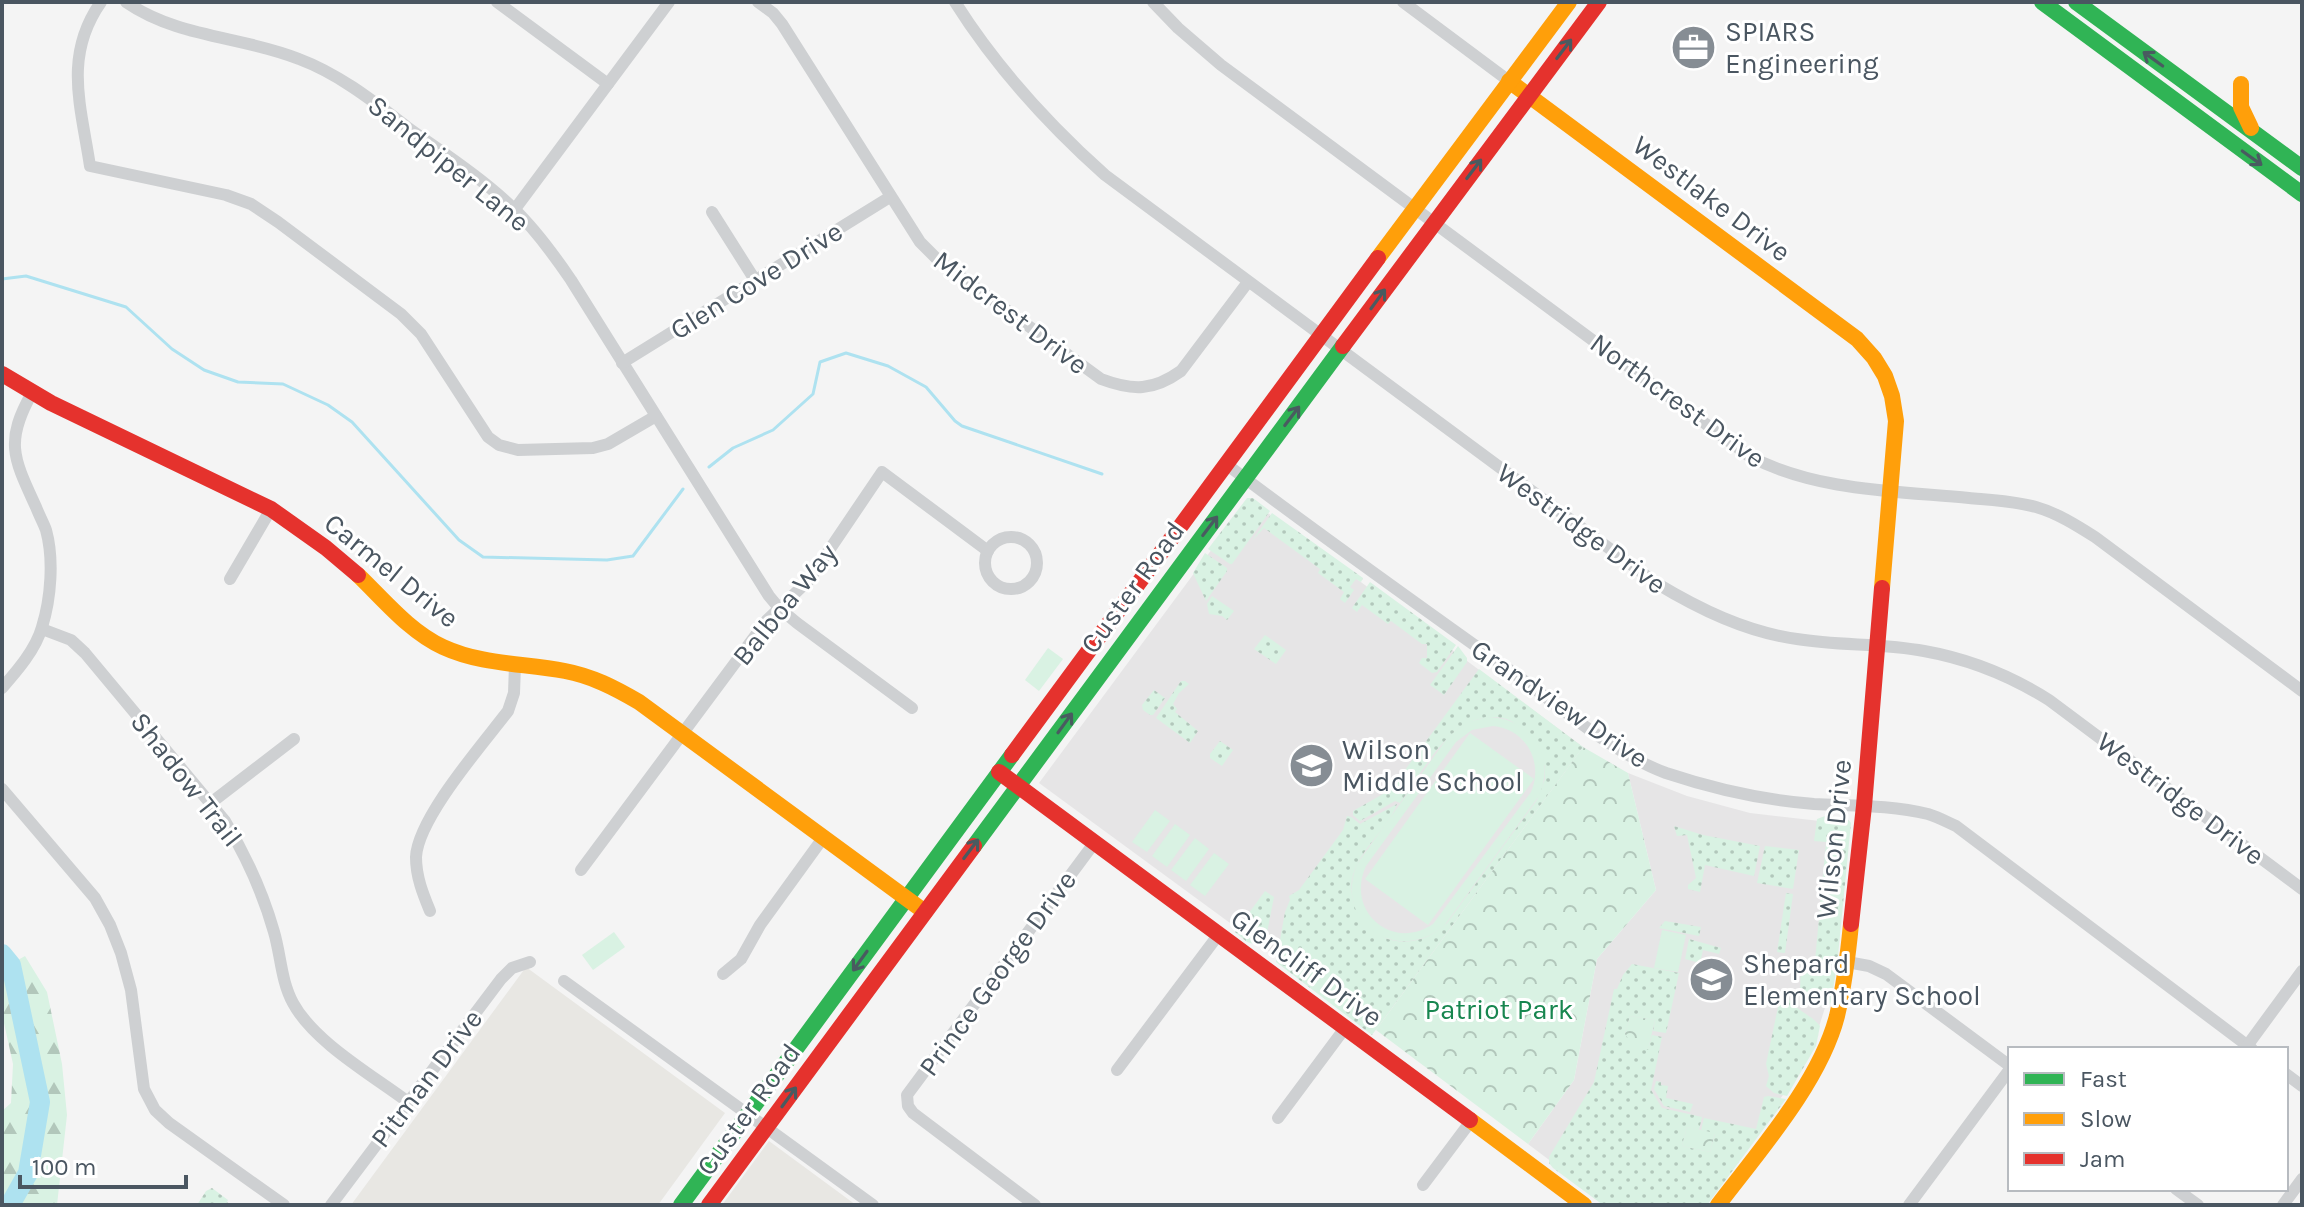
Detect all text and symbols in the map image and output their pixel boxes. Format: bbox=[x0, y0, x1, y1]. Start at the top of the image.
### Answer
place label: SPIARS Engineering bbox=[1725, 15, 1879, 80]
office icon: SPIARS Engineering bbox=[1670, 23, 1718, 71]
one-way arrow bbox=[1556, 39, 1573, 60]
one-way arrow bbox=[2143, 50, 2164, 67]
street label: Sandpiper Lane bbox=[361, 88, 536, 238]
street label: Westlake Drive bbox=[1626, 128, 1797, 269]
one-way arrow bbox=[2241, 150, 2263, 166]
one-way arrow bbox=[1466, 159, 1483, 180]
street label: Glen Cove Drive bbox=[664, 214, 848, 347]
street label: Midcrest Drive bbox=[927, 244, 1094, 381]
one-way arrow bbox=[1370, 289, 1387, 310]
street label: Northcrest Drive bbox=[1584, 326, 1772, 475]
one-way arrow bbox=[1283, 406, 1300, 427]
street label: Westridge Drive bbox=[1491, 456, 1673, 601]
street label: Carmel Drive bbox=[318, 506, 465, 635]
street label: Custer Road bbox=[1074, 515, 1191, 660]
one-way arrow bbox=[1201, 516, 1218, 537]
street label: Balboa Way bbox=[725, 537, 844, 672]
street label: Grandview Drive bbox=[1465, 632, 1654, 775]
street label: Shadow Trail bbox=[124, 705, 249, 853]
one-way arrow bbox=[1056, 712, 1073, 734]
street label: Westridge Drive bbox=[2090, 725, 2271, 872]
place label: Wilson Middle School bbox=[1342, 733, 1523, 798]
school or university icon: Wilson Middle School bbox=[1287, 741, 1335, 789]
street label: Wilson Drive bbox=[1809, 758, 1858, 920]
one-way arrow bbox=[963, 839, 980, 860]
street label: Prince George Drive bbox=[912, 864, 1083, 1082]
street label: Glencliff Drive bbox=[1225, 901, 1389, 1033]
place label: Shepard Elementary School bbox=[1743, 947, 1981, 1012]
one-way arrow bbox=[852, 950, 869, 971]
school or university icon: Shepard Elementary School bbox=[1688, 955, 1736, 1003]
park label: Patriot Park bbox=[1424, 993, 1574, 1026]
street label: Pitman Drive bbox=[364, 1003, 489, 1154]
street label: Custer Road bbox=[690, 1037, 807, 1182]
legend bbox=[2008, 1047, 2288, 1191]
text: Fast bbox=[2080, 1065, 2127, 1093]
one-way arrow bbox=[780, 1087, 797, 1108]
text: Slow bbox=[2080, 1105, 2132, 1133]
scale bar bbox=[20, 1139, 186, 1189]
text: Jam bbox=[2080, 1145, 2125, 1173]
text: 100 m bbox=[32, 1153, 97, 1181]

